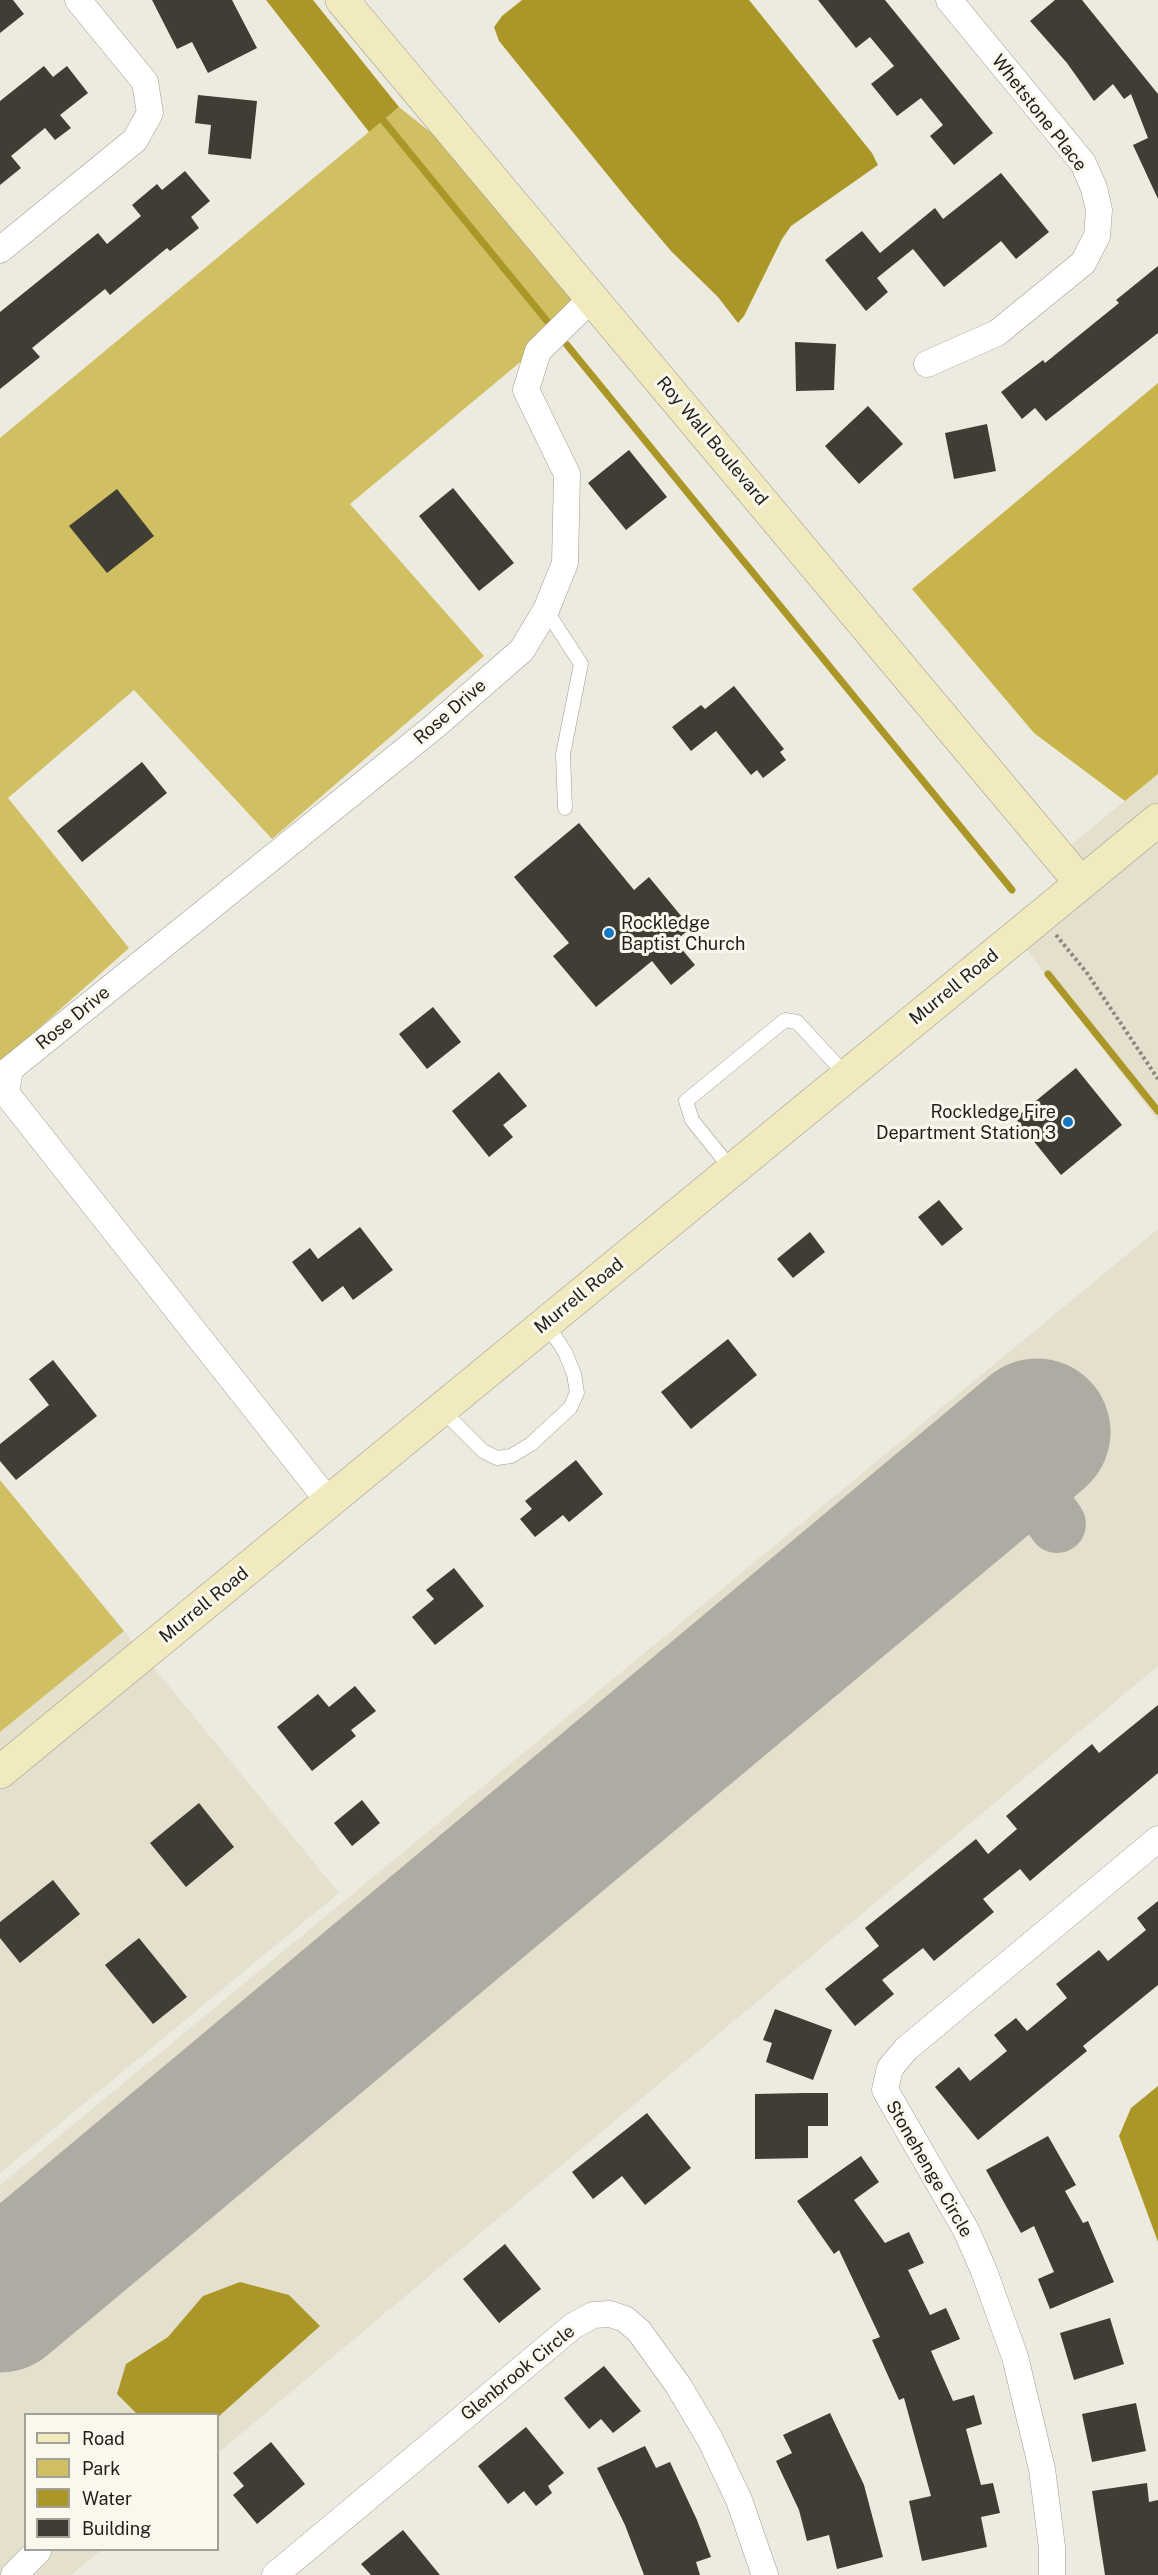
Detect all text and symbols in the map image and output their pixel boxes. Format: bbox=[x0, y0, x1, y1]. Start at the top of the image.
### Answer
street label: Whetstone Place bbox=[987, 50, 1091, 176]
street label: Roy Wall Boulevard bbox=[652, 372, 772, 510]
street label: Rose Drive bbox=[409, 675, 491, 749]
place label: Rockledge Baptist Church bbox=[621, 912, 745, 954]
marker: Rockledge Baptist Church bbox=[602, 926, 616, 940]
street label: Murrell Road bbox=[905, 945, 1003, 1029]
street label: Rose Drive bbox=[32, 982, 114, 1054]
place label: Rockledge Fire Department Station 3 bbox=[876, 1101, 1056, 1144]
marker: Rockledge Fire Department Station 3 bbox=[1061, 1115, 1075, 1129]
street label: Murrell Road bbox=[530, 1254, 628, 1338]
street label: Murrell Road bbox=[155, 1563, 253, 1647]
street label: Stonehenge Circle bbox=[881, 2097, 977, 2241]
street label: Glenbrook Circle bbox=[457, 2321, 579, 2425]
legend bbox=[24, 2413, 219, 2551]
text: Road bbox=[82, 2428, 125, 2449]
text: Park bbox=[82, 2458, 120, 2479]
text: Water bbox=[82, 2488, 132, 2509]
text: Building bbox=[82, 2518, 151, 2539]

